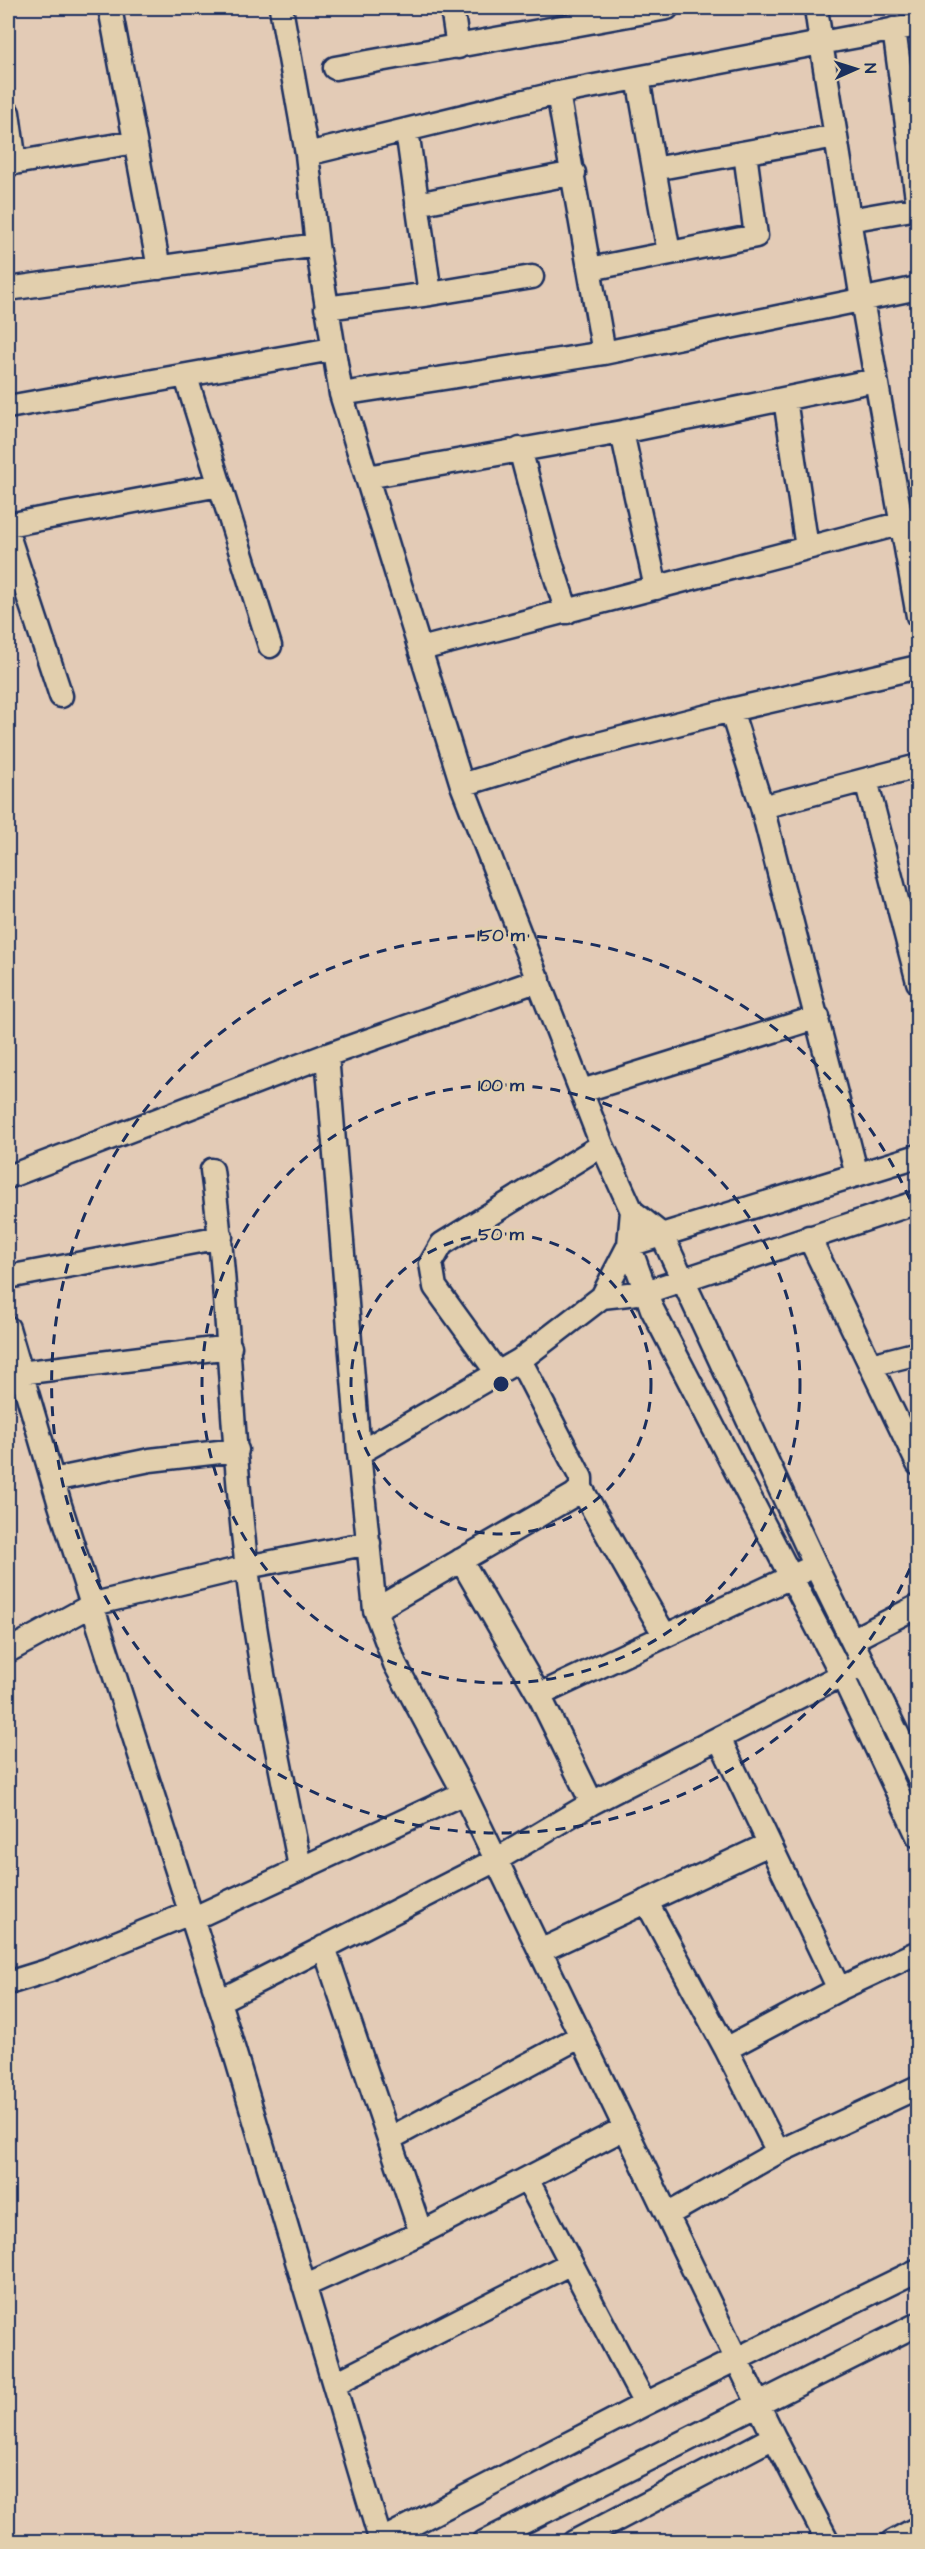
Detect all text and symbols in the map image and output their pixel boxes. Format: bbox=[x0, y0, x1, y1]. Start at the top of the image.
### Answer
north arrow bbox=[826, 39, 886, 99]
text: N bbox=[859, 63, 881, 74]
text: 150 m bbox=[477, 923, 526, 948]
text: 100 m bbox=[478, 1073, 525, 1098]
text: 50 m bbox=[478, 1222, 525, 1247]
centre of rings bbox=[491, 1374, 511, 1394]

